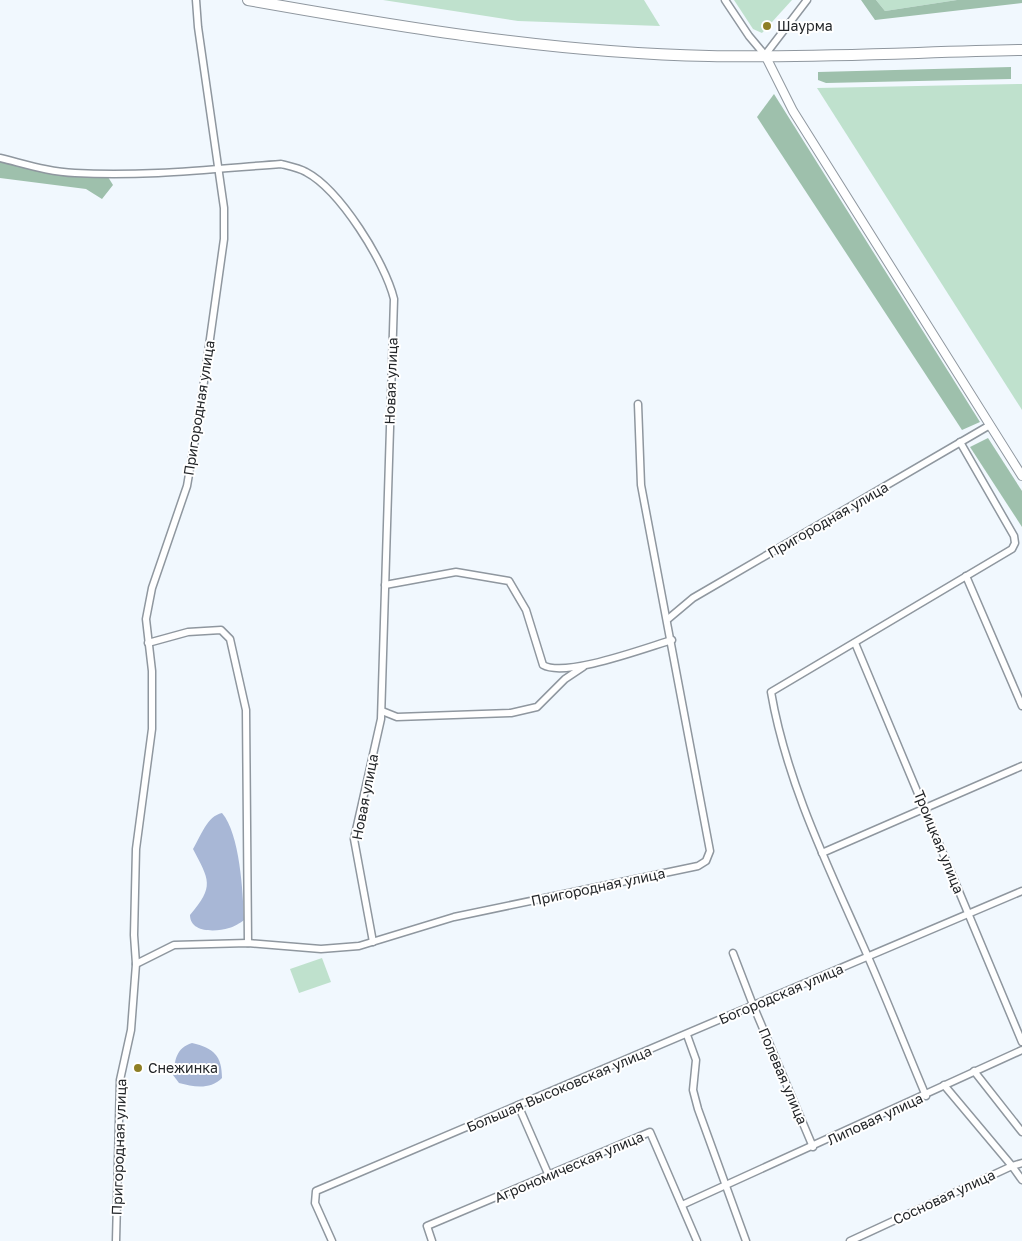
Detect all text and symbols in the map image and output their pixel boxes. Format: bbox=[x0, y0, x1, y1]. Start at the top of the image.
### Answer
place label: Шаурма bbox=[777, 17, 833, 34]
marker: Шаурма bbox=[761, 20, 773, 32]
street label: Новая улица bbox=[380, 337, 401, 425]
street label: Пригородная улица bbox=[179, 339, 218, 477]
street label: Пригородная улица bbox=[764, 478, 891, 561]
street label: Новая улица bbox=[348, 752, 381, 841]
street label: Троицкая улица bbox=[911, 788, 968, 896]
street label: Пригородная улица bbox=[529, 864, 666, 909]
street label: Богородская улица bbox=[716, 960, 846, 1027]
street label: Полевая улица bbox=[755, 1025, 811, 1127]
street label: Большая Высоковская улица bbox=[464, 1042, 654, 1135]
place label: Снежинка bbox=[148, 1059, 218, 1076]
marker: Снежинка bbox=[132, 1062, 144, 1074]
street label: Пригородная улица bbox=[108, 1078, 129, 1216]
street label: Липовая улица bbox=[824, 1089, 925, 1148]
street label: Агрономическая улица bbox=[492, 1127, 646, 1206]
street label: Сосновая улица bbox=[890, 1165, 998, 1228]

